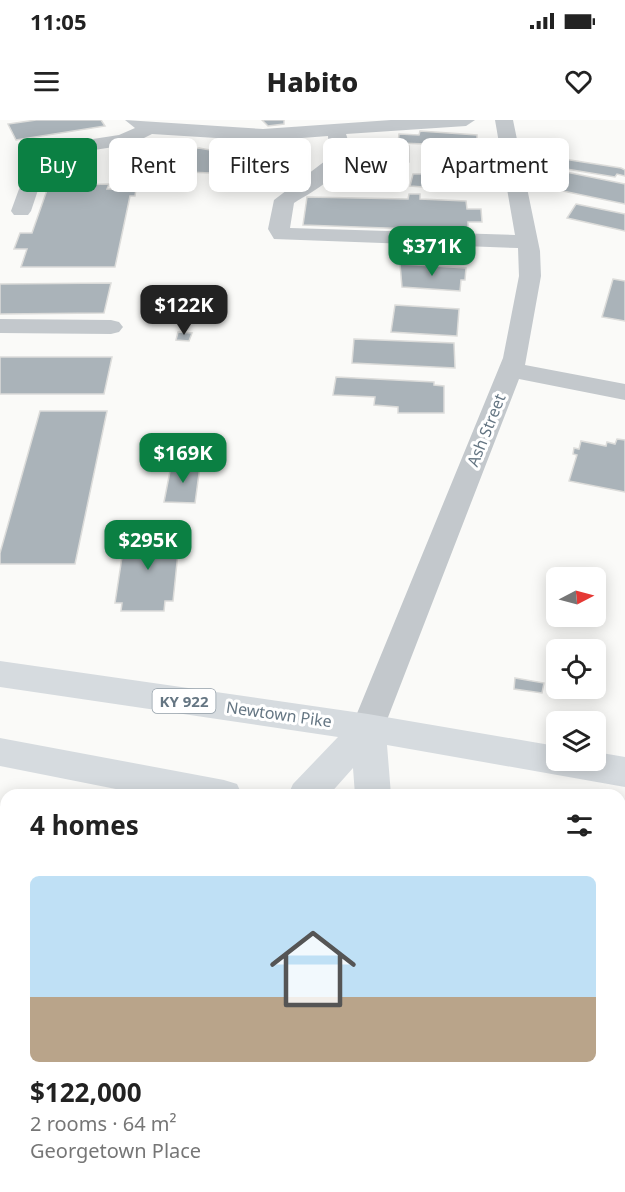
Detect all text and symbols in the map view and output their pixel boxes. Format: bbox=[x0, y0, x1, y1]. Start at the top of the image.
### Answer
text: 11:05 bbox=[30, 6, 87, 36]
text: Habito bbox=[267, 63, 358, 100]
icon: menu bbox=[30, 65, 63, 98]
icon: heart bbox=[562, 65, 595, 98]
chip: Buy bbox=[18, 138, 97, 192]
chip: Rent bbox=[109, 138, 197, 192]
chip: Filters bbox=[209, 138, 311, 192]
chip: New bbox=[323, 138, 409, 192]
chip: Apartment bbox=[421, 138, 569, 192]
pin: $371K bbox=[390, 226, 474, 277]
text: $371K bbox=[402, 232, 462, 259]
pin: $122K bbox=[142, 285, 226, 336]
text: $122K bbox=[154, 291, 214, 318]
street label: Ash Street bbox=[461, 390, 511, 470]
pin: $169K bbox=[141, 433, 225, 484]
text: $169K bbox=[153, 439, 213, 466]
pin: $295K bbox=[106, 520, 190, 571]
text: $295K bbox=[118, 526, 178, 553]
north arrow bbox=[546, 567, 606, 627]
map controls bbox=[546, 567, 606, 771]
button: locate bbox=[546, 639, 606, 699]
road number: KY 922 bbox=[152, 689, 216, 713]
street label: Newtown Pike bbox=[225, 696, 333, 732]
button: layers bbox=[546, 711, 606, 771]
text: 4 homes bbox=[30, 807, 139, 843]
icon: filters bbox=[563, 809, 596, 842]
icon: home bbox=[259, 915, 367, 1023]
text: $122,000 bbox=[30, 1074, 142, 1110]
text: 2 rooms · 64 m² bbox=[30, 1110, 177, 1137]
text: Georgetown Place bbox=[30, 1137, 201, 1164]

